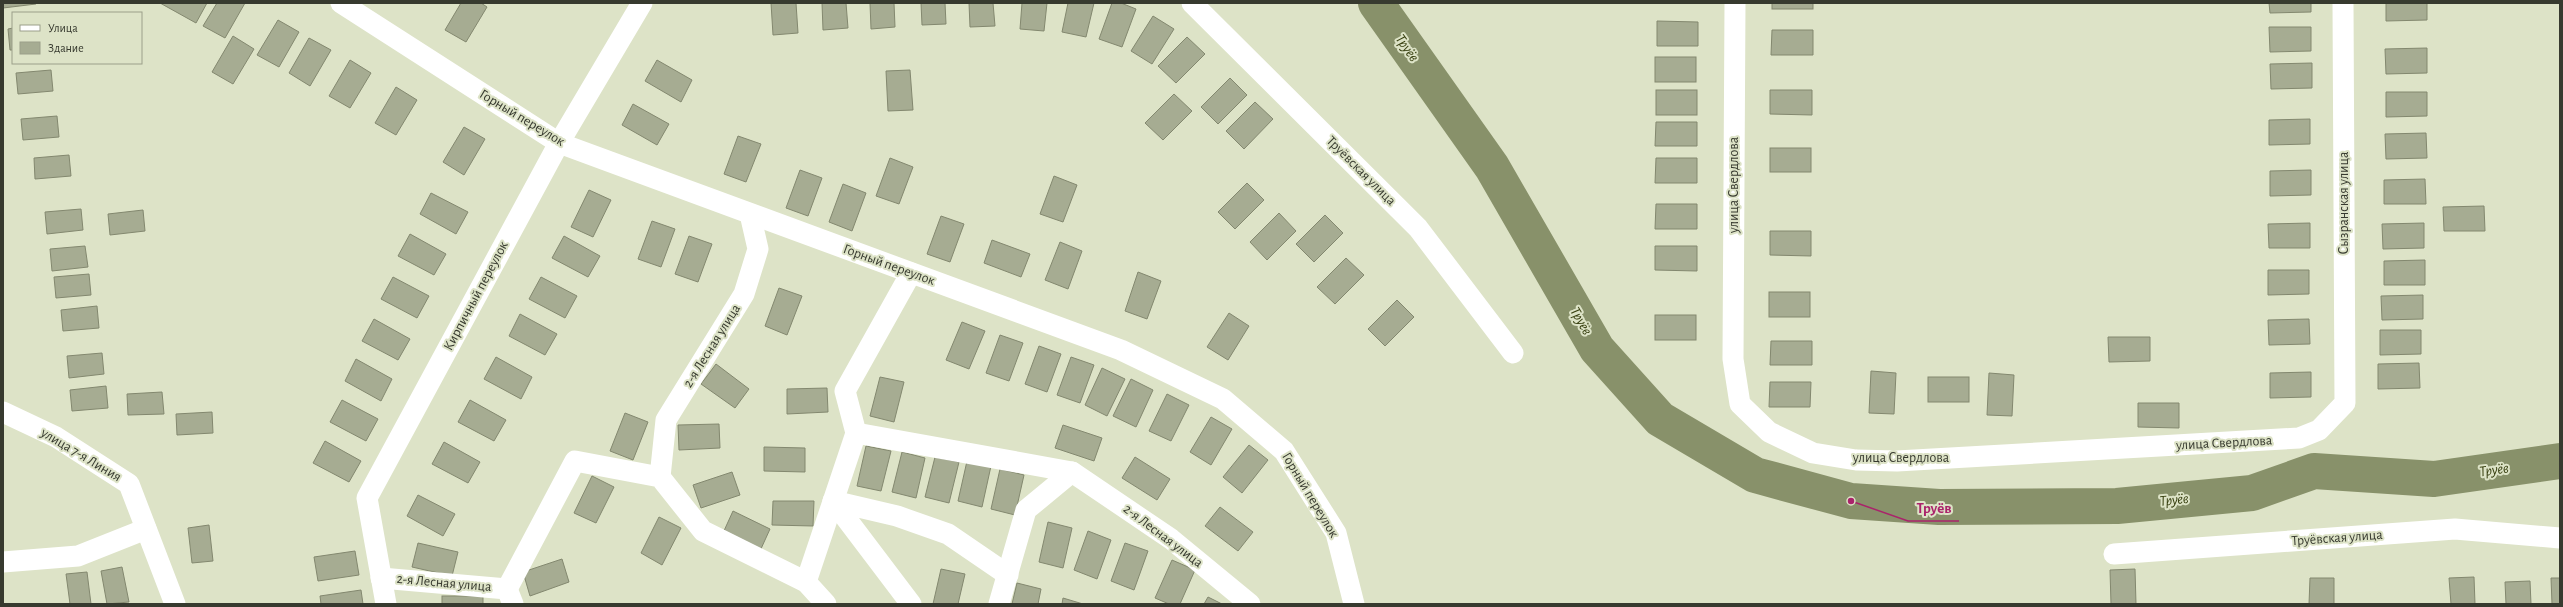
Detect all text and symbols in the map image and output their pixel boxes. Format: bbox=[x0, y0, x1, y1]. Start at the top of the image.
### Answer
legend bbox=[12, 12, 142, 64]
text: Улица bbox=[48, 22, 78, 34]
water label: Труёв bbox=[1392, 32, 1422, 65]
text: Здание bbox=[48, 42, 84, 54]
street label: Горный переулок bbox=[477, 87, 567, 149]
street label: Труёвская улица bbox=[1324, 134, 1399, 209]
street label: улица Свердлова bbox=[1727, 136, 1741, 234]
street label: Сызранская улица bbox=[2337, 151, 2351, 254]
street label: Кирпичный переулок bbox=[441, 239, 511, 353]
street label: Горный переулок bbox=[841, 242, 937, 288]
street label: 2-я Лесная улица bbox=[681, 301, 743, 390]
water label: Труёв bbox=[1567, 305, 1595, 338]
street label: улица 7-я Линия bbox=[37, 425, 124, 484]
street label: улица Свердлова bbox=[2175, 433, 2273, 453]
street label: Горный переулок bbox=[1279, 450, 1341, 540]
street label: улица Свердлова bbox=[1852, 451, 1950, 465]
water label: Труёв bbox=[2478, 460, 2510, 479]
water label: Труёв bbox=[2159, 491, 2190, 509]
callout: Труёв bbox=[1908, 494, 1959, 521]
text: Труёв bbox=[1916, 501, 1952, 516]
street label: 2-я Лесная улица bbox=[1121, 502, 1206, 571]
street label: Труёвская улица bbox=[2291, 528, 2384, 548]
street label: 2-я Лесная улица bbox=[396, 572, 493, 594]

